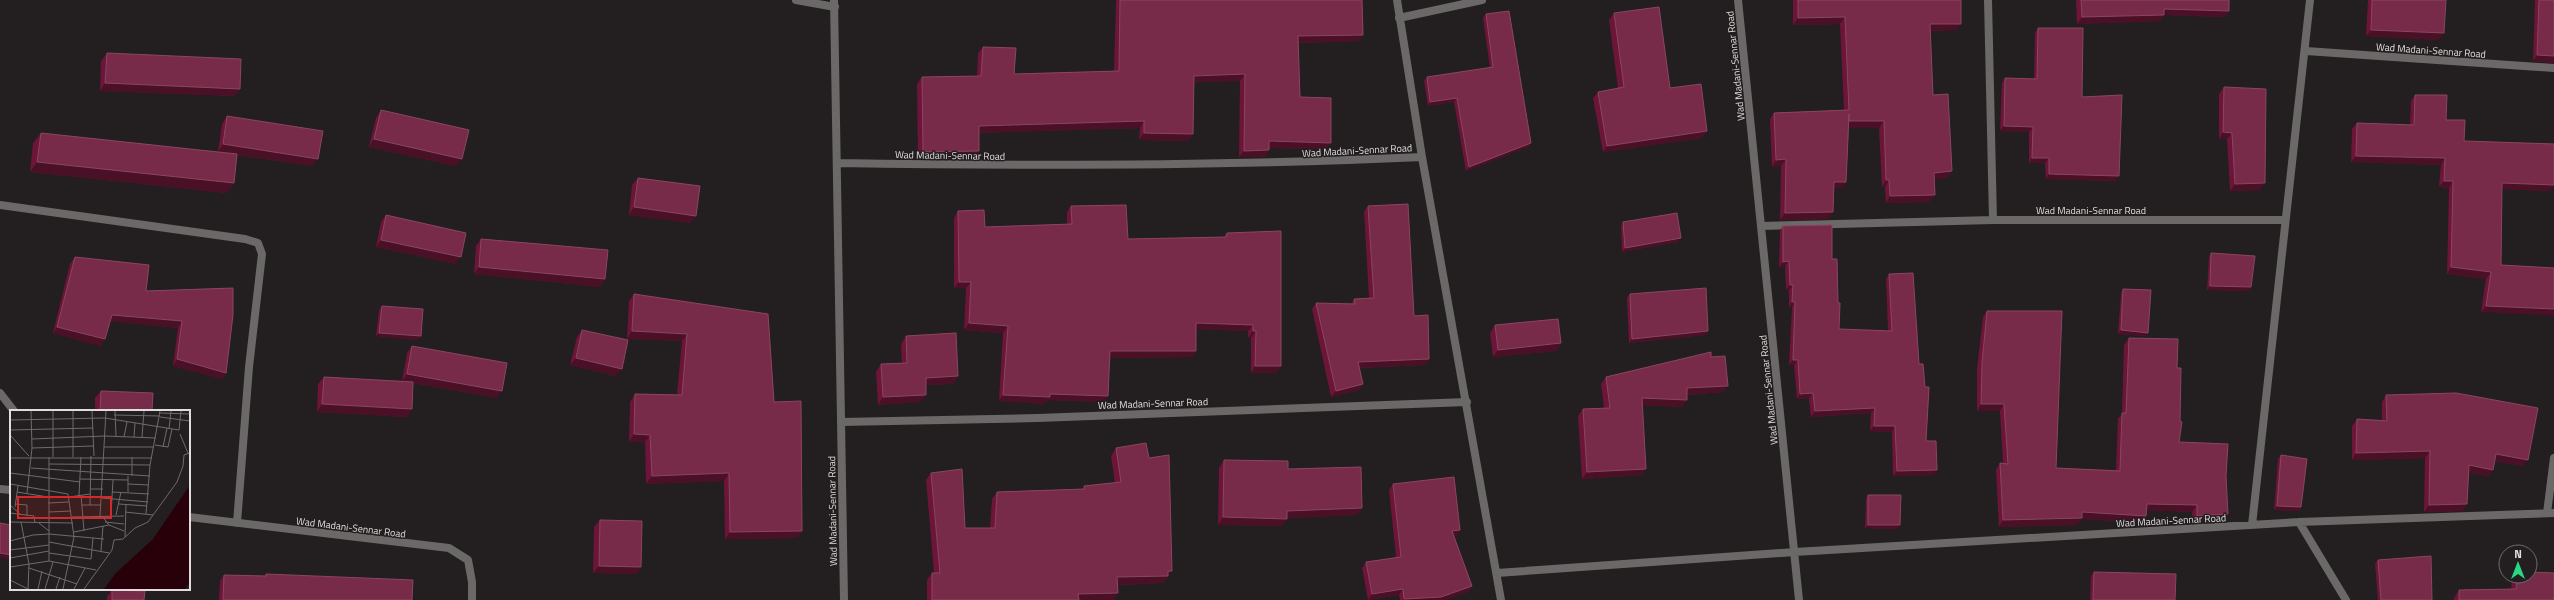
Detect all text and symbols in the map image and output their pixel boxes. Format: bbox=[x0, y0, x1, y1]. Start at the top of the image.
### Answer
street label: Wad Madani-Sennar Road bbox=[1722, 10, 1749, 121]
street label: Wad Madani-Sennar Road bbox=[2376, 39, 2486, 62]
street label: Wad Madani-Sennar Road bbox=[1302, 140, 1412, 161]
street label: Wad Madani-Sennar Road bbox=[895, 147, 1005, 164]
street label: Wad Madani-Sennar Road bbox=[2036, 203, 2146, 218]
street label: Wad Madani-Sennar Road bbox=[1755, 334, 1782, 445]
street label: Wad Madani-Sennar Road bbox=[1098, 394, 1208, 413]
inset map bbox=[10, 410, 190, 590]
street label: Wad Madani-Sennar Road bbox=[824, 456, 841, 566]
street label: Wad Madani-Sennar Road bbox=[2116, 510, 2226, 531]
street label: Wad Madani-Sennar Road bbox=[295, 513, 407, 542]
north arrow bbox=[2498, 544, 2538, 584]
text: N bbox=[2514, 546, 2522, 562]

